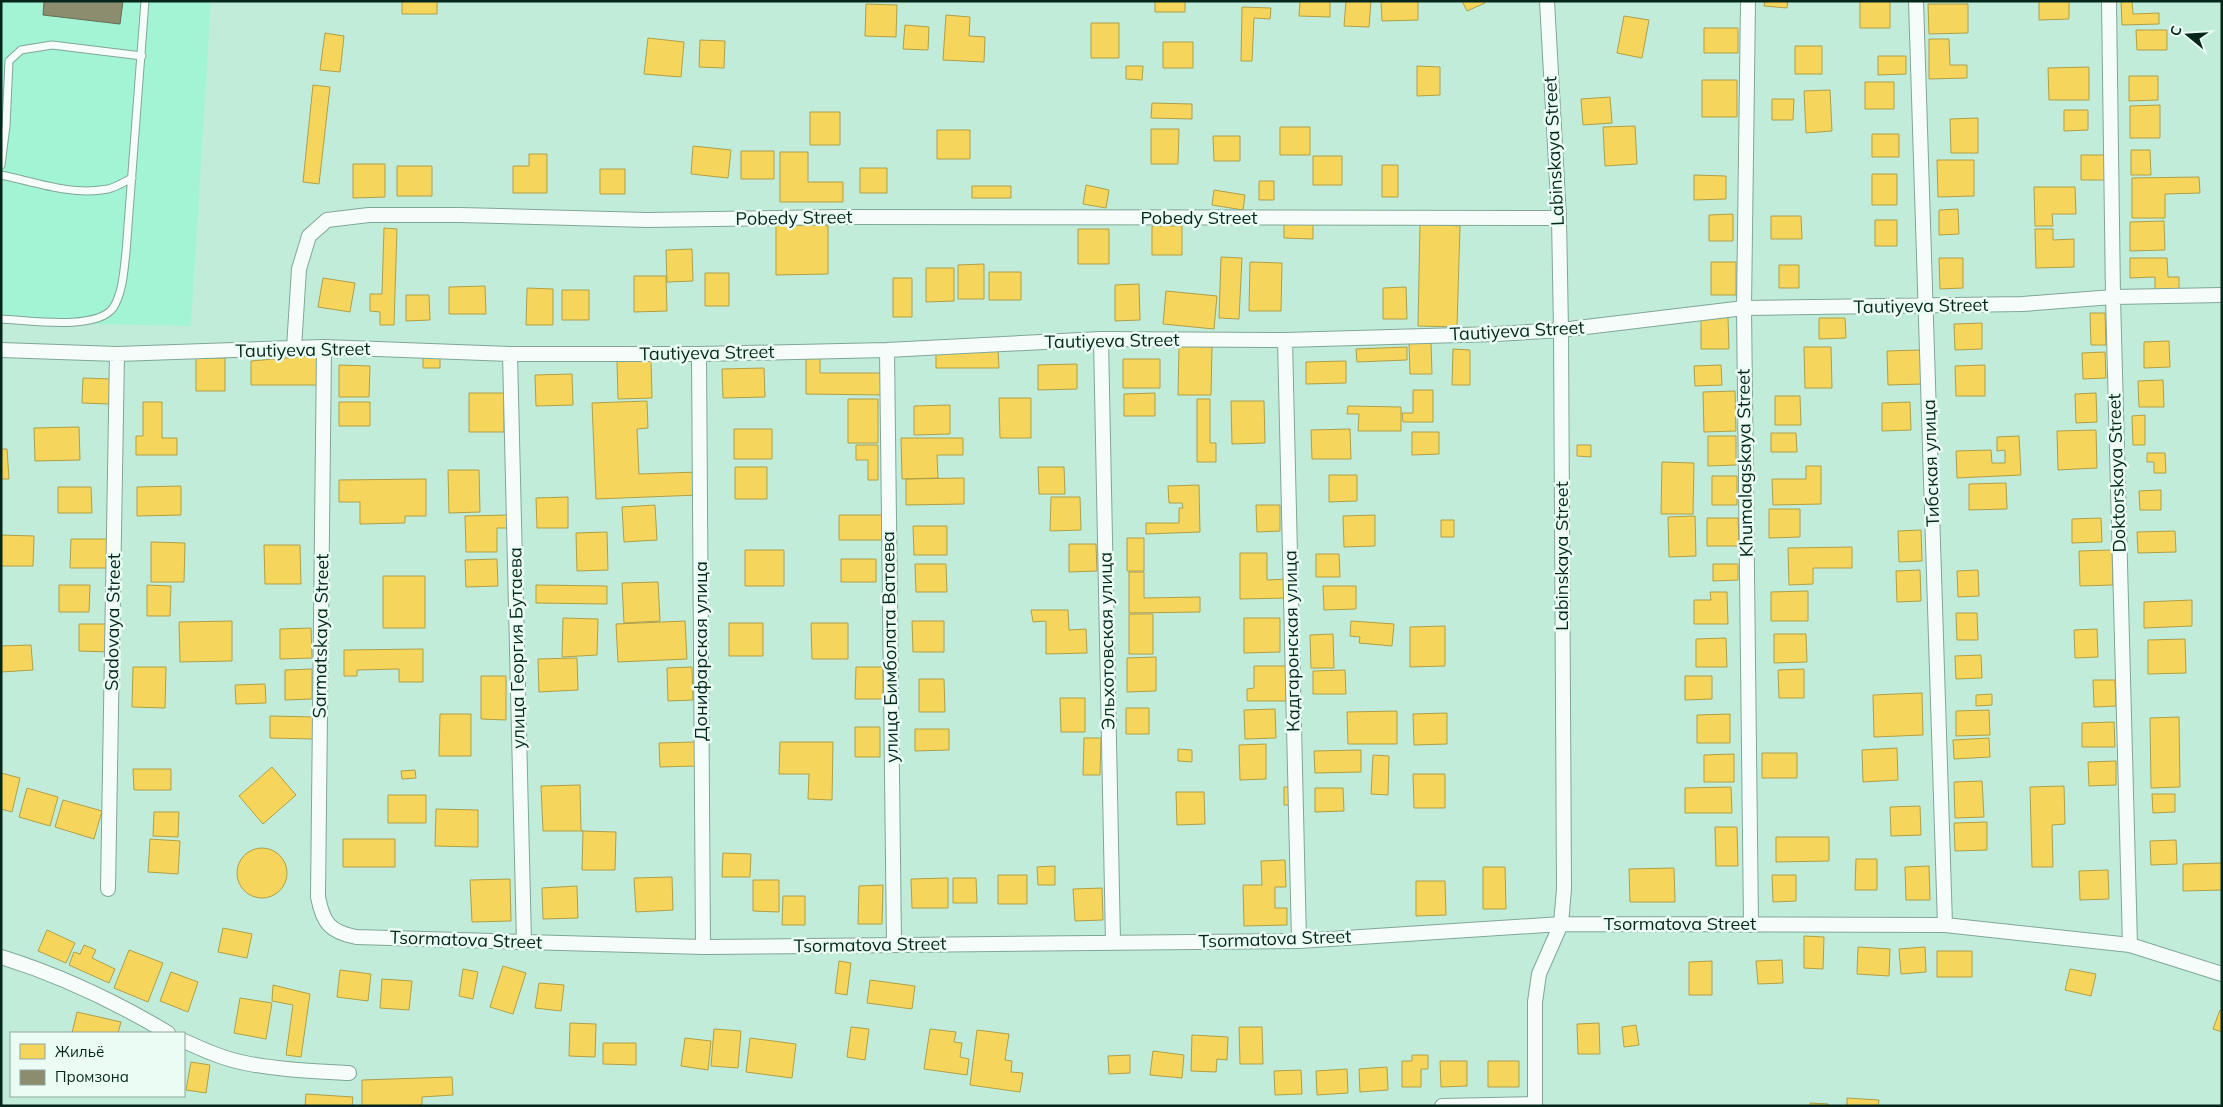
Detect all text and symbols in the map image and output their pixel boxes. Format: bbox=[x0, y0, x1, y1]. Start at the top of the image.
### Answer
north arrow bbox=[2163, 10, 2213, 60]
text: С bbox=[2166, 24, 2186, 38]
street label: Labinskaya Street bbox=[1538, 76, 1569, 226]
street label: Pobedy Street bbox=[735, 205, 853, 230]
street label: Pobedy Street bbox=[1140, 206, 1258, 229]
street label: Tautiyeva Street bbox=[1853, 293, 1989, 318]
street label: Tautiyeva Street bbox=[1449, 315, 1585, 346]
street label: Tautiyeva Street bbox=[1044, 328, 1180, 353]
street label: Tautiyeva Street bbox=[235, 337, 371, 362]
street label: Tautiyeva Street bbox=[639, 340, 775, 365]
street label: Khumalagskaya Street bbox=[1731, 369, 1758, 557]
street label: Doktorskaya Street bbox=[2102, 393, 2131, 553]
street label: Тибская улица bbox=[1917, 399, 1944, 527]
street label: Labinskaya Street bbox=[1550, 481, 1573, 631]
street label: улица Бимболата Ватаева bbox=[876, 531, 903, 763]
street label: улица Георгия Бутаева bbox=[503, 547, 530, 749]
street label: Кадгаронская улица bbox=[1278, 550, 1305, 732]
street label: Эльхотовская улица bbox=[1093, 552, 1120, 730]
street label: Sadovaya Street bbox=[100, 553, 125, 691]
street label: Sarmatskaya Street bbox=[308, 553, 333, 719]
street label: Донифарская улица bbox=[689, 561, 712, 741]
street label: Tsormatova Street bbox=[1604, 912, 1756, 935]
street label: Tsormatova Street bbox=[1198, 924, 1352, 953]
street label: Tsormatova Street bbox=[389, 925, 543, 954]
street label: Tsormatova Street bbox=[793, 932, 947, 957]
legend bbox=[10, 1032, 185, 1097]
text: Жильё bbox=[55, 1042, 104, 1061]
text: Промзона bbox=[55, 1067, 129, 1086]

